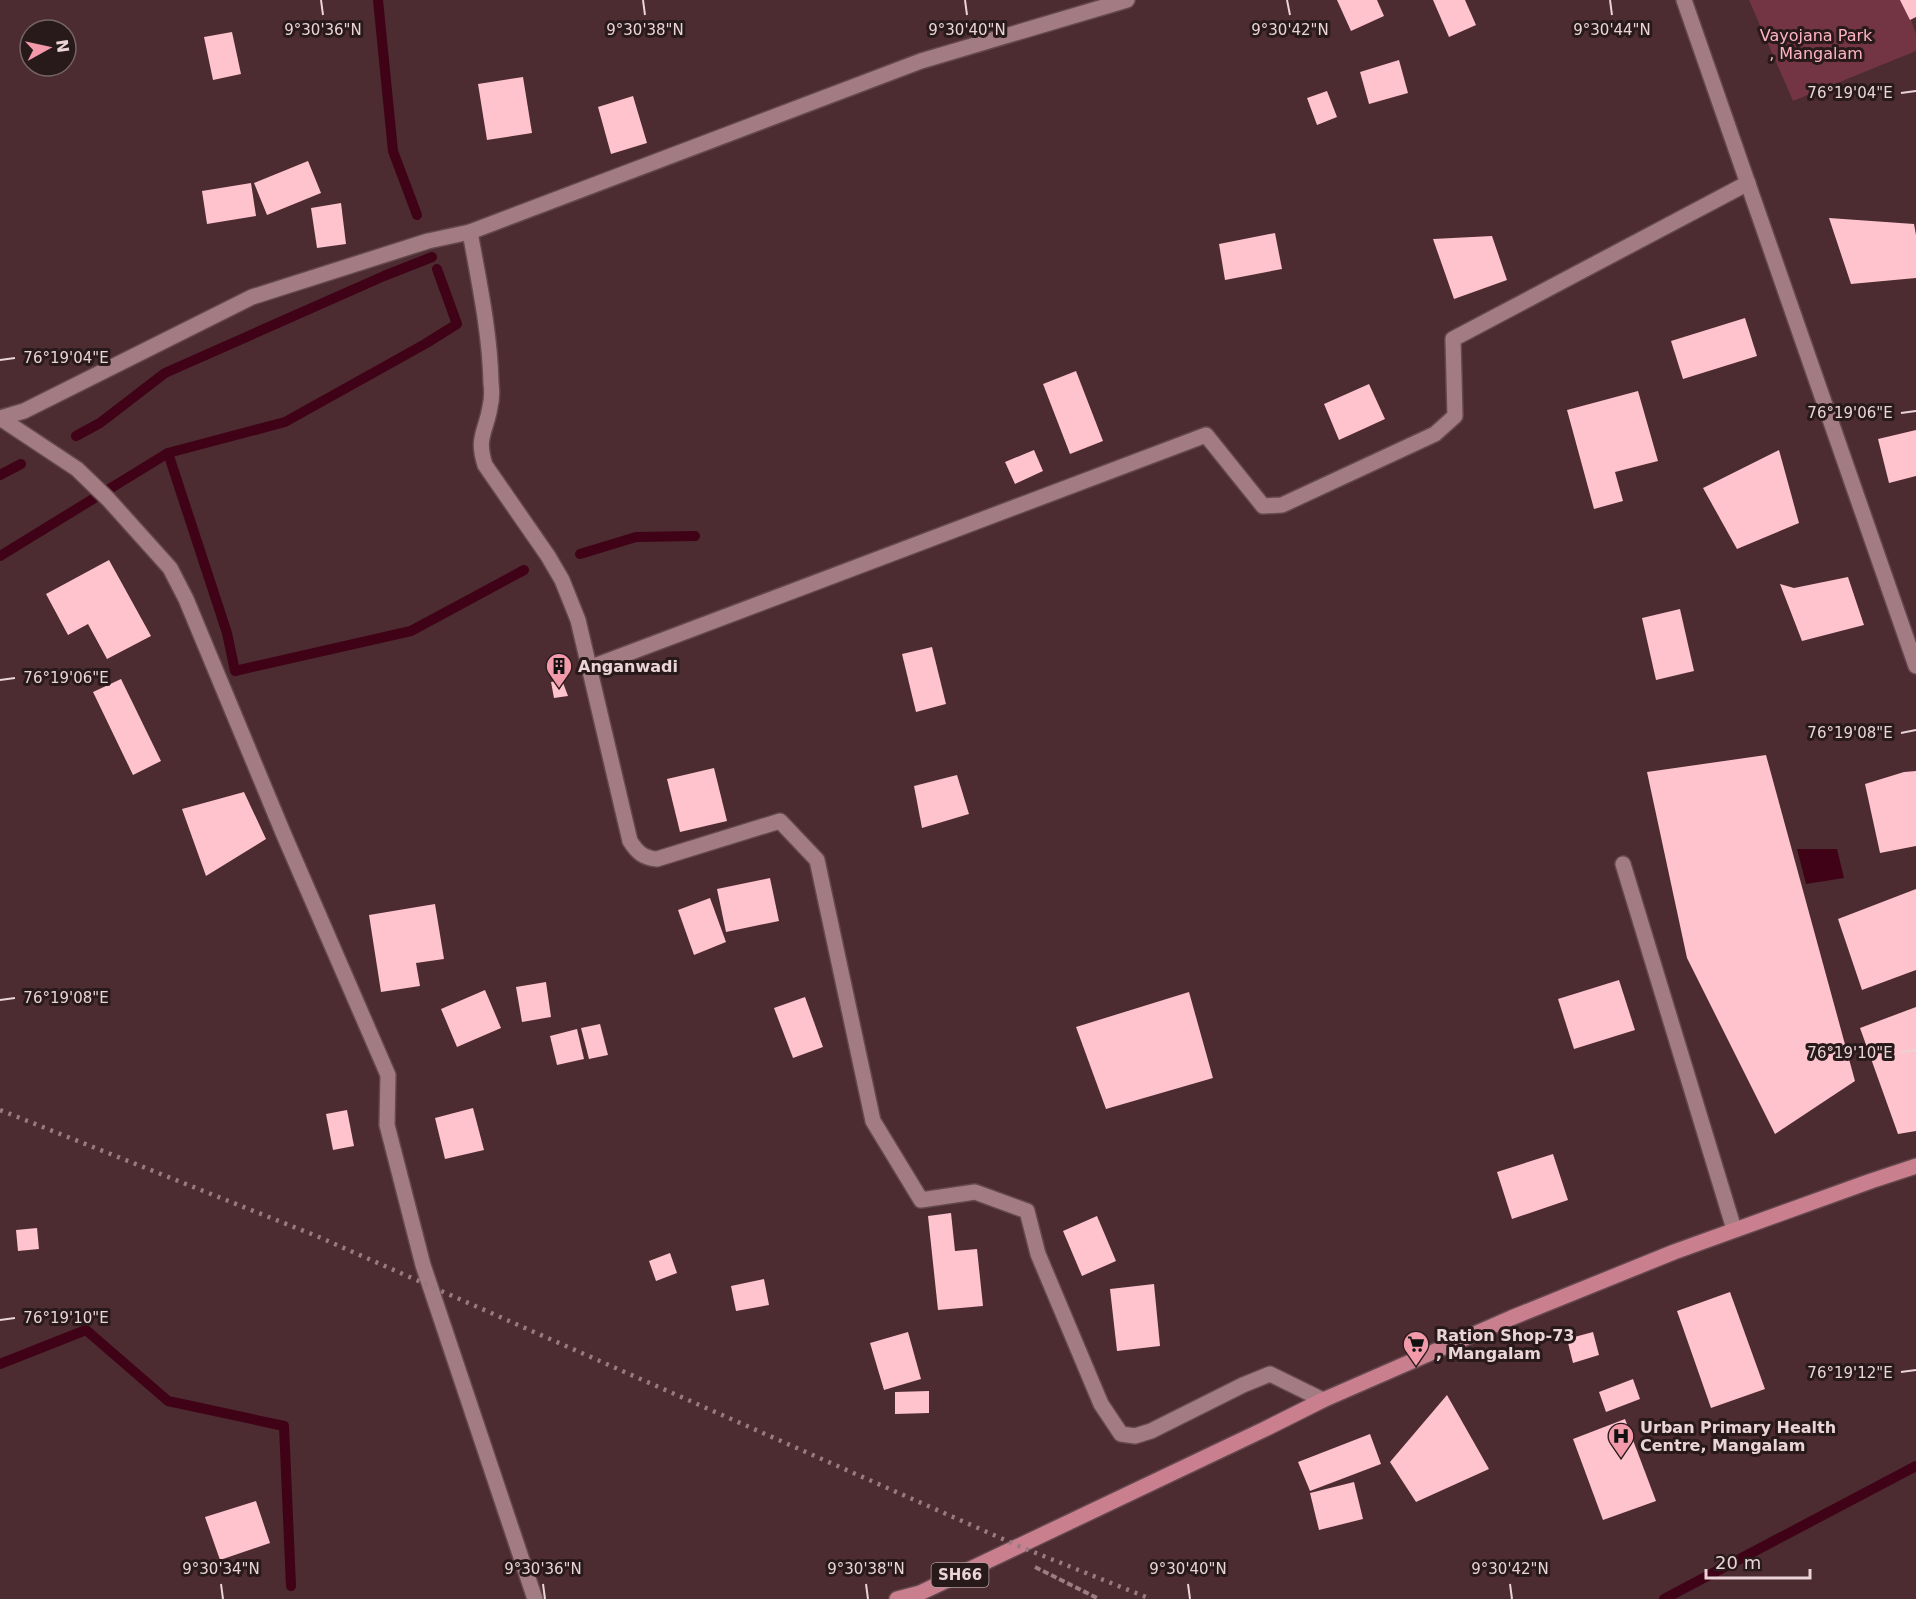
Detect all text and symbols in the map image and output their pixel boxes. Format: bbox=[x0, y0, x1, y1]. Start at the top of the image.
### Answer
north arrow bbox=[18, 18, 78, 78]
text: 9°30'36"N bbox=[284, 21, 362, 39]
text: 9°30'38"N bbox=[606, 21, 684, 39]
text: 9°30'40"N bbox=[928, 21, 1006, 39]
text: 9°30'42"N bbox=[1251, 21, 1329, 39]
text: 9°30'44"N bbox=[1573, 21, 1651, 39]
park label: Vayojana Park , Mangalam bbox=[1760, 26, 1873, 63]
text: N bbox=[52, 38, 73, 54]
text: 76°19'04"E bbox=[1807, 84, 1893, 102]
text: 76°19'04"E bbox=[23, 349, 109, 367]
text: 76°19'06"E bbox=[1807, 404, 1893, 422]
building icon: Anganwadi bbox=[544, 651, 574, 689]
place label: Anganwadi bbox=[578, 657, 678, 676]
text: 76°19'06"E bbox=[23, 669, 109, 687]
text: 76°19'08"E bbox=[1807, 724, 1893, 742]
text: 76°19'08"E bbox=[23, 989, 109, 1007]
text: 76°19'10"E bbox=[1807, 1044, 1893, 1062]
text: 76°19'10"E bbox=[23, 1309, 109, 1327]
place label: Ration Shop-73 , Mangalam bbox=[1436, 1326, 1574, 1363]
supermarket icon: Ration Shop-73 , Mangalam bbox=[1401, 1329, 1431, 1367]
text: 76°19'12"E bbox=[1807, 1364, 1893, 1382]
place label: Urban Primary Health Centre, Mangalam bbox=[1640, 1418, 1836, 1455]
hospital icon: Urban Primary Health Centre, Mangalam bbox=[1606, 1421, 1636, 1459]
scale bar bbox=[1706, 1542, 1810, 1580]
text: 20 m bbox=[1715, 1552, 1761, 1573]
text: 9°30'34"N bbox=[182, 1560, 260, 1578]
text: 9°30'36"N bbox=[504, 1560, 582, 1578]
text: 9°30'38"N bbox=[827, 1560, 905, 1578]
text: 9°30'40"N bbox=[1149, 1560, 1227, 1578]
text: 9°30'42"N bbox=[1471, 1560, 1549, 1578]
road number: SH66 bbox=[932, 1563, 988, 1587]

